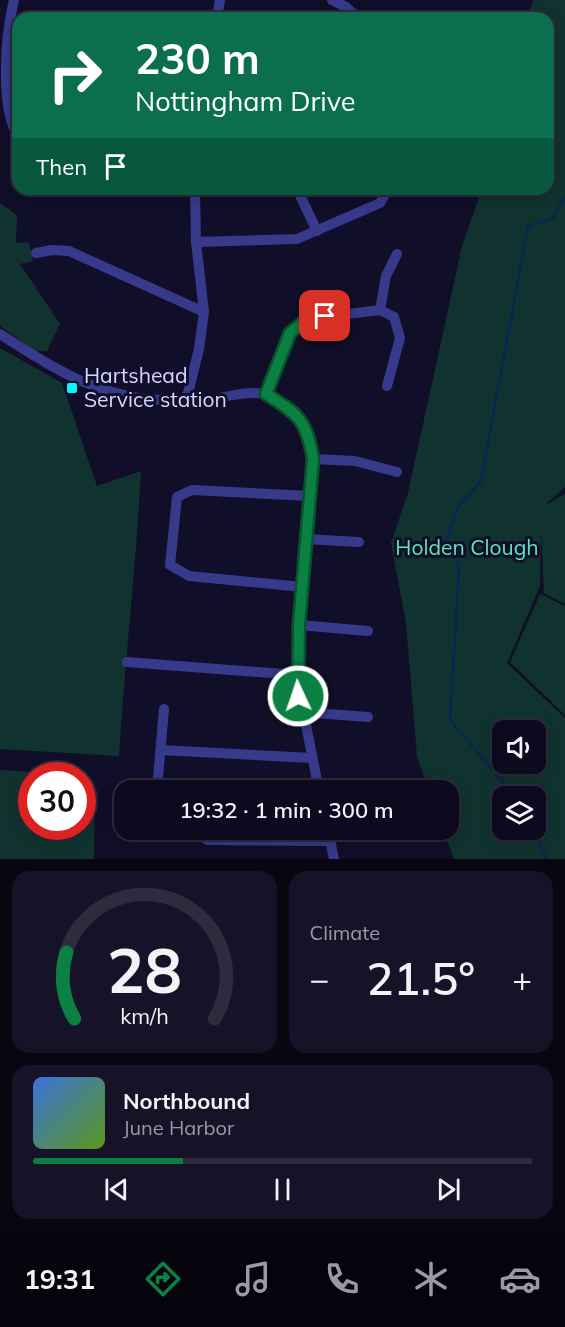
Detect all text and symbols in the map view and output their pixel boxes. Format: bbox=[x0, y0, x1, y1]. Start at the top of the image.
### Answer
text: 230 m bbox=[135, 32, 260, 85]
icon: right bbox=[36, 36, 114, 114]
text: Nottingham Drive bbox=[135, 84, 356, 118]
icon: arrive bbox=[99, 150, 132, 183]
text: Then bbox=[36, 153, 87, 181]
pin bbox=[299, 290, 350, 341]
icon: arrive bbox=[308, 299, 341, 332]
place label: Hartshead Service station bbox=[84, 362, 227, 412]
marker: Hartshead Service station bbox=[65, 381, 79, 395]
park label: Holden Clough bbox=[395, 534, 539, 560]
position arrow bbox=[266, 664, 330, 728]
map controls bbox=[492, 720, 546, 840]
button: sound bbox=[492, 720, 546, 774]
speed limit sign: 30 bbox=[18, 762, 96, 840]
button: layers bbox=[492, 786, 546, 840]
text: 19:32 · 1 min · 300 m bbox=[179, 796, 394, 824]
text: Climate bbox=[310, 920, 380, 945]
text: 28 bbox=[107, 930, 182, 1009]
text: 21.5° bbox=[366, 950, 475, 1006]
text: − bbox=[310, 958, 329, 999]
text: + bbox=[512, 958, 532, 999]
text: km/h bbox=[120, 1002, 168, 1029]
text: Northbound bbox=[123, 1087, 250, 1115]
text: June Harbor bbox=[123, 1115, 234, 1140]
icon: previous bbox=[100, 1173, 133, 1206]
icon: pause bbox=[266, 1173, 299, 1206]
icon: next bbox=[432, 1173, 465, 1206]
icon: directions bbox=[142, 1258, 184, 1300]
icon: music bbox=[232, 1258, 274, 1300]
icon: phone bbox=[321, 1258, 363, 1300]
icon: climate bbox=[410, 1258, 452, 1300]
icon: car bbox=[499, 1258, 541, 1300]
text: 19:31 bbox=[24, 1262, 95, 1296]

